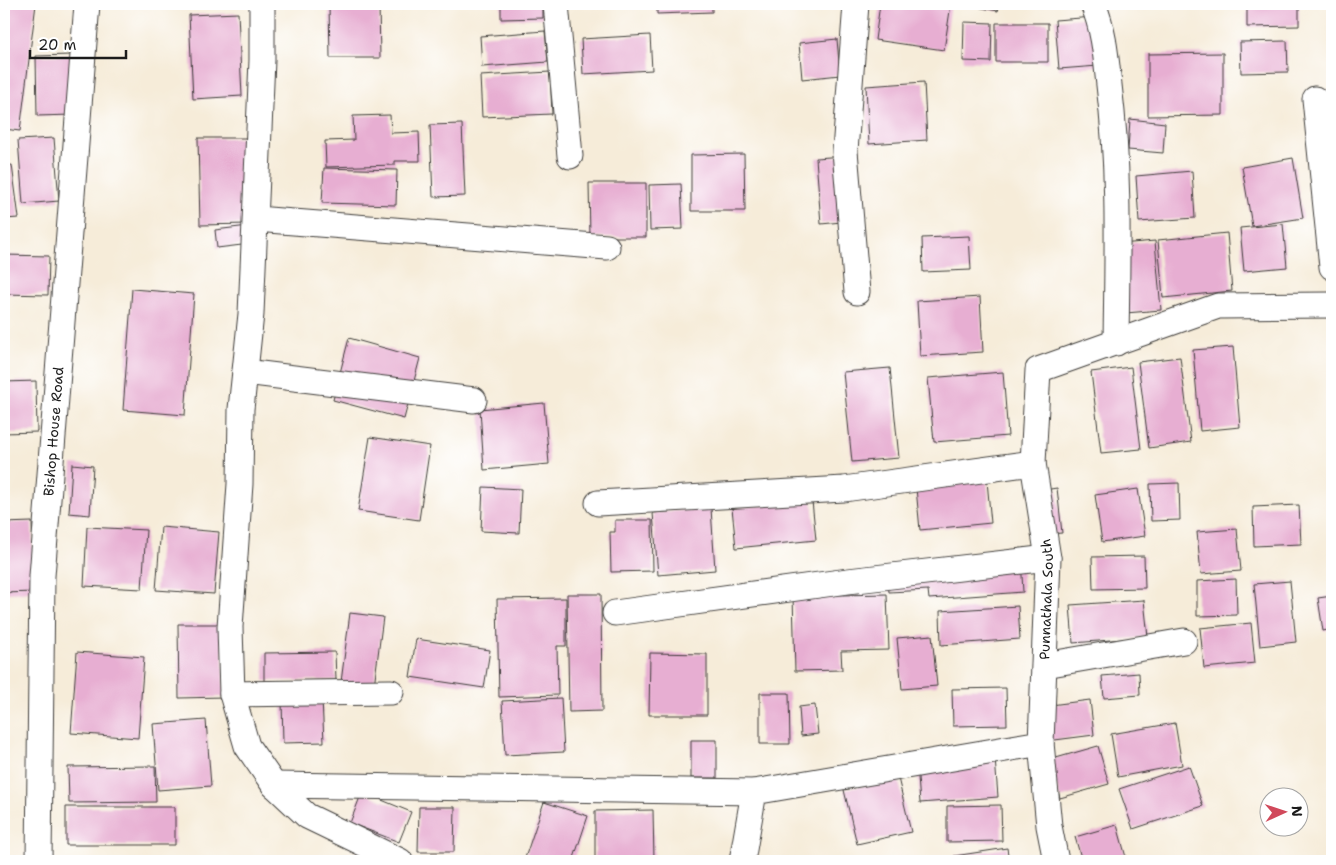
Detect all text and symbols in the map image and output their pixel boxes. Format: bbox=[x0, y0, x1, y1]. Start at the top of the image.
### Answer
scale bar bbox=[30, 28, 126, 60]
text: 20 m bbox=[38, 35, 77, 55]
street label: Bishop House Road bbox=[39, 366, 67, 497]
street label: Punnathala South bbox=[1035, 538, 1057, 660]
north arrow bbox=[1258, 788, 1308, 838]
text: N bbox=[1288, 805, 1306, 817]

